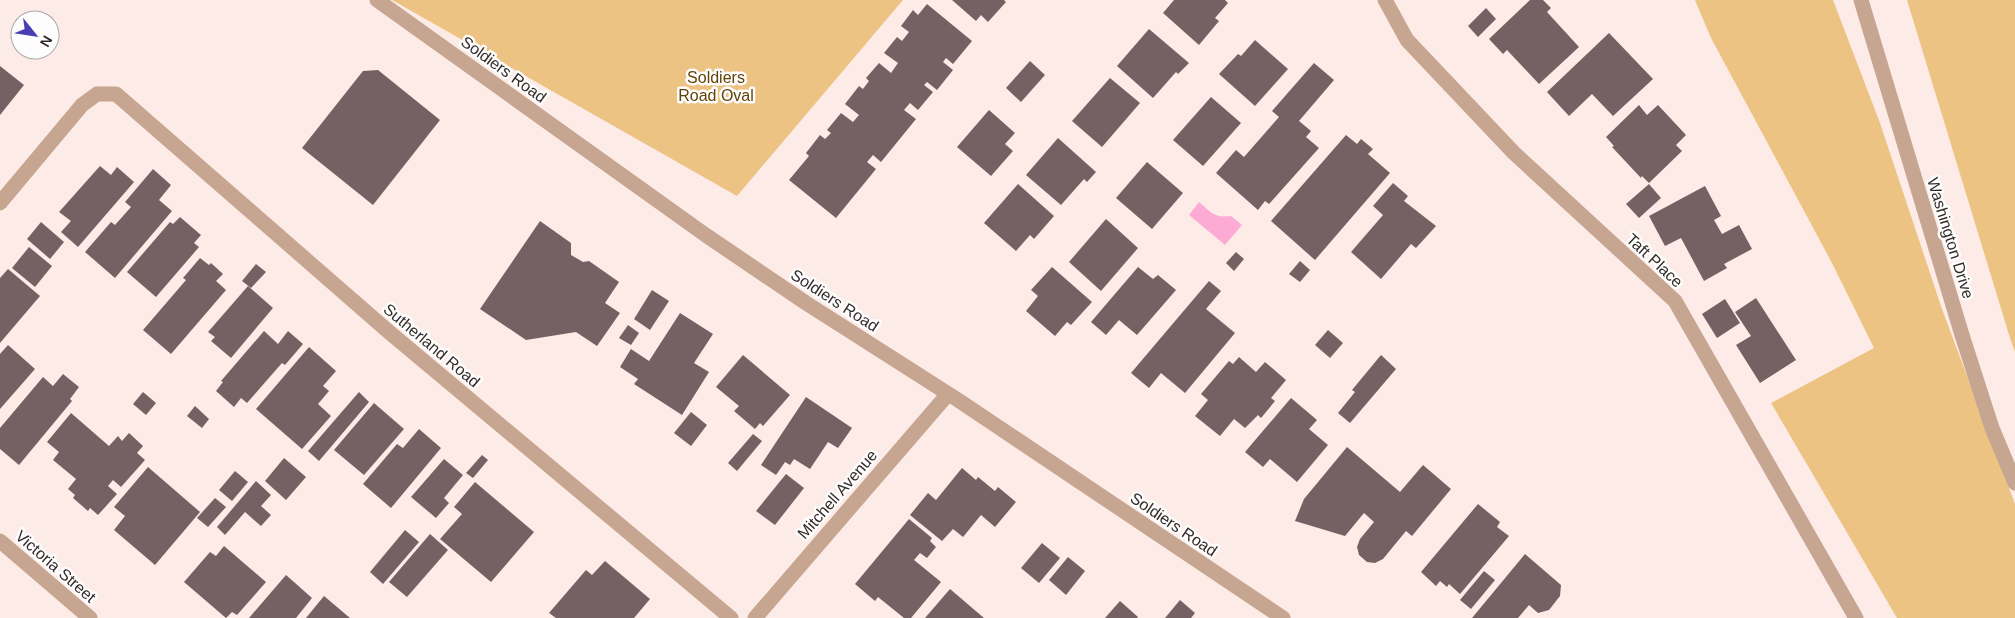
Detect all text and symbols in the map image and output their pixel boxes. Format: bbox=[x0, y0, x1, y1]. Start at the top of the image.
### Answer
north arrow bbox=[10, 10, 60, 60]
text: N bbox=[37, 33, 56, 50]
street label: Soldiers Road bbox=[458, 33, 549, 106]
park label: Soldiers Road Oval bbox=[678, 69, 754, 104]
street label: Washington Drive bbox=[1924, 176, 1977, 301]
street label: Taft Place bbox=[1623, 230, 1686, 291]
street label: Soldiers Road bbox=[788, 266, 882, 335]
street label: Sutherland Road bbox=[380, 300, 483, 390]
street label: Mitchell Avenue bbox=[794, 446, 881, 542]
street label: Soldiers Road bbox=[1127, 489, 1220, 560]
street label: Victoria Street bbox=[12, 527, 99, 606]

